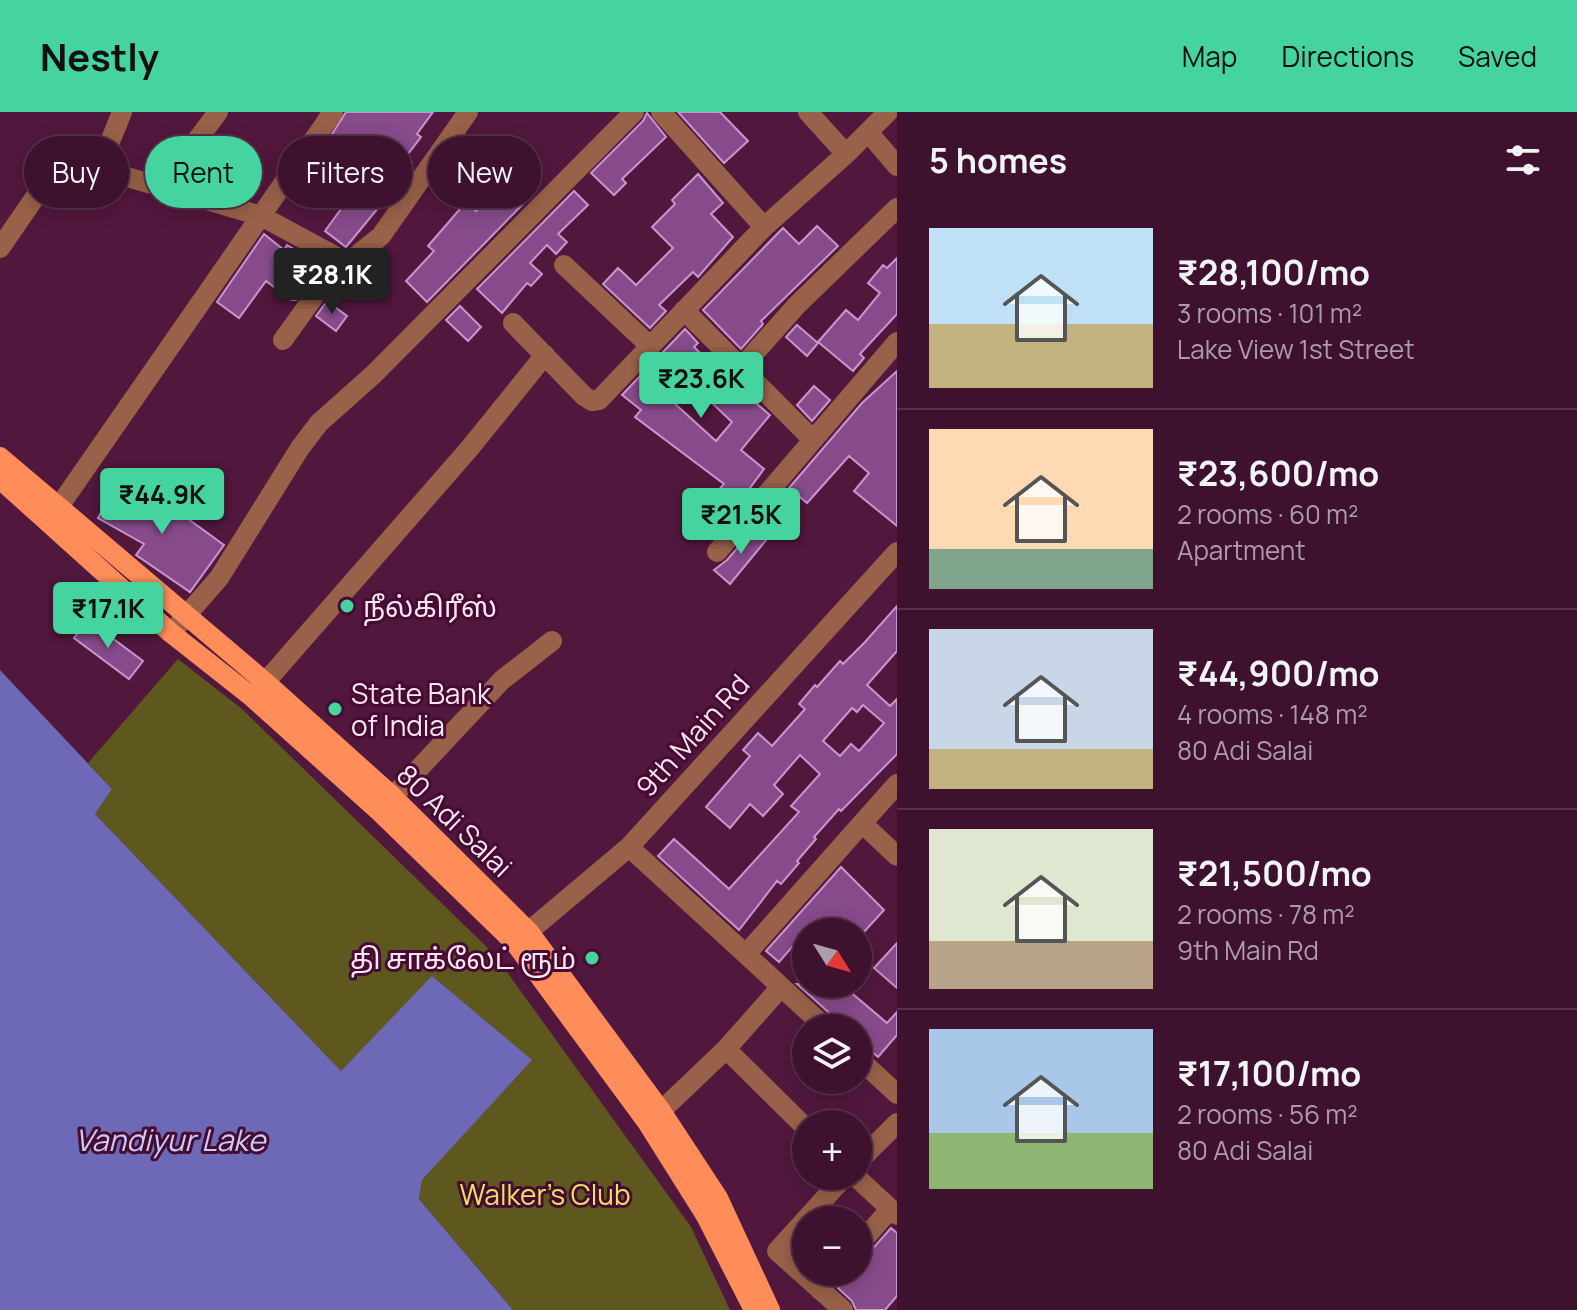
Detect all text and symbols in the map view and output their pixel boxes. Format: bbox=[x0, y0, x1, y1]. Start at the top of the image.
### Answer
text: Nestly bbox=[40, 30, 159, 82]
text: Map bbox=[1182, 37, 1237, 75]
text: Directions bbox=[1281, 37, 1414, 75]
text: Saved bbox=[1458, 37, 1537, 75]
chip: Buy bbox=[24, 136, 129, 208]
chip: Rent bbox=[145, 136, 262, 208]
chip: Filters bbox=[278, 136, 412, 208]
chip: New bbox=[428, 136, 541, 208]
text: 5 homes bbox=[929, 137, 1067, 183]
icon: filters bbox=[1501, 138, 1545, 182]
pin: ₹28.1K bbox=[267, 248, 397, 316]
text: ₹28,100/mo bbox=[1177, 249, 1370, 295]
text: ₹28.1K bbox=[292, 256, 372, 292]
icon: home bbox=[993, 260, 1089, 356]
text: 3 rooms · 101 m² bbox=[1177, 295, 1362, 331]
text: Lake View 1st Street bbox=[1177, 331, 1415, 367]
pin: ₹23.6K bbox=[636, 352, 766, 420]
text: ₹23.6K bbox=[657, 360, 745, 396]
text: ₹23,600/mo bbox=[1177, 450, 1379, 496]
icon: home bbox=[993, 461, 1089, 557]
pin: ₹44.9K bbox=[97, 468, 227, 536]
text: ₹44.9K bbox=[118, 476, 206, 512]
pin: ₹21.5K bbox=[676, 488, 806, 556]
text: ₹21.5K bbox=[700, 496, 782, 532]
text: 2 rooms · 60 m² bbox=[1177, 496, 1359, 532]
text: Apartment bbox=[1177, 532, 1306, 568]
pin: ₹17.1K bbox=[43, 582, 173, 650]
place label: நீல்கிரீஸ் bbox=[363, 587, 497, 626]
text: ₹17.1K bbox=[71, 590, 145, 626]
marker: நீல்கிரீஸ் bbox=[338, 597, 356, 615]
text: ₹44,900/mo bbox=[1177, 650, 1379, 696]
icon: home bbox=[993, 661, 1089, 757]
street label: 9th Main Rd bbox=[627, 665, 757, 805]
place label: State Bank of India bbox=[351, 674, 492, 744]
text: 4 rooms · 148 m² bbox=[1177, 696, 1368, 732]
marker: State Bank of India bbox=[326, 700, 344, 718]
text: 80 Adi Salai bbox=[1177, 732, 1313, 768]
street label: 80 Adi Salai bbox=[389, 755, 521, 885]
text: ₹21,500/mo bbox=[1177, 850, 1372, 896]
icon: home bbox=[993, 861, 1089, 957]
text: 2 rooms · 78 m² bbox=[1177, 896, 1355, 932]
north arrow bbox=[792, 918, 872, 998]
map controls bbox=[792, 918, 872, 1286]
text: 9th Main Rd bbox=[1177, 932, 1319, 968]
place label: தி சாக்லேட் ரூம் bbox=[350, 939, 576, 978]
marker: தி சாக்லேட் ரூம் bbox=[583, 949, 601, 967]
button: layers bbox=[792, 1014, 872, 1094]
text: ₹17,100/mo bbox=[1177, 1050, 1361, 1096]
icon: home bbox=[993, 1061, 1089, 1157]
text: 2 rooms · 56 m² bbox=[1177, 1096, 1358, 1132]
button: + bbox=[792, 1110, 872, 1190]
water label: Vandiyur Lake bbox=[75, 1119, 267, 1160]
text: 80 Adi Salai bbox=[1177, 1132, 1313, 1168]
park label: Walker's Club bbox=[459, 1175, 631, 1213]
button: − bbox=[792, 1206, 872, 1286]

